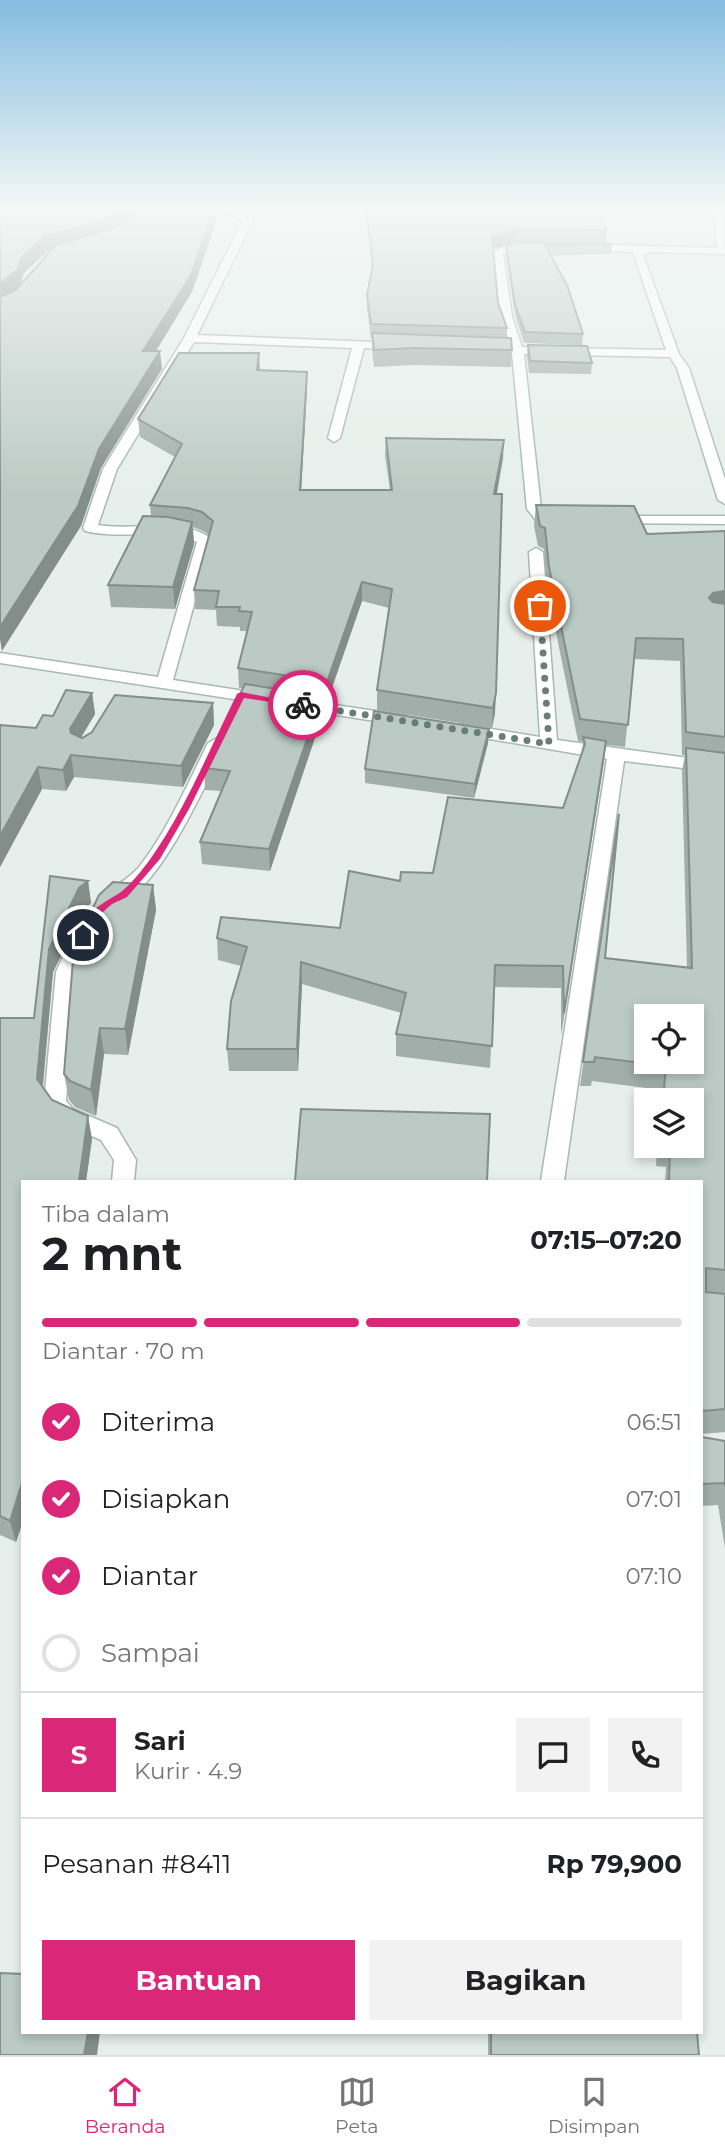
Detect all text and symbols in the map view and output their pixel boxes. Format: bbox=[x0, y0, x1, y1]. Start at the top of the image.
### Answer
pin bbox=[510, 576, 570, 636]
icon: bag bbox=[521, 587, 559, 625]
courier bbox=[268, 670, 338, 740]
icon: bike bbox=[284, 686, 322, 724]
pin bbox=[53, 905, 113, 965]
icon: home bbox=[64, 916, 102, 954]
map controls bbox=[634, 1004, 704, 1158]
button: locate bbox=[634, 1004, 704, 1074]
button: layers bbox=[634, 1088, 704, 1158]
text: Tiba dalam bbox=[42, 1200, 170, 1228]
text: 07:15–07:20 bbox=[530, 1224, 682, 1256]
text: 2 mnt bbox=[42, 1225, 182, 1282]
text: Diantar · 70 m bbox=[42, 1337, 205, 1365]
icon: check bbox=[42, 1403, 80, 1441]
text: Diterima bbox=[101, 1406, 215, 1438]
text: 06:51 bbox=[627, 1408, 682, 1436]
icon: check bbox=[42, 1480, 80, 1518]
text: Disiapkan bbox=[101, 1483, 230, 1515]
text: 07:01 bbox=[625, 1485, 682, 1513]
icon: check bbox=[42, 1557, 80, 1595]
text: Diantar bbox=[101, 1560, 198, 1592]
text: 07:10 bbox=[625, 1562, 682, 1590]
text: Sampai bbox=[101, 1637, 200, 1669]
button: chat bbox=[516, 1718, 590, 1792]
button: phone bbox=[608, 1718, 682, 1792]
text: Sari bbox=[134, 1725, 186, 1757]
text: S bbox=[71, 1739, 87, 1771]
text: Kurir · 4.9 bbox=[134, 1757, 242, 1785]
text: Pesanan #8411 bbox=[42, 1848, 231, 1880]
text: Rp 79,900 bbox=[547, 1848, 682, 1880]
button: Bantuan bbox=[42, 1940, 355, 2020]
button: Bagikan bbox=[369, 1940, 682, 2020]
tab: Beranda bbox=[85, 2073, 166, 2138]
tab: Peta bbox=[335, 2073, 378, 2138]
tab: Disimpan bbox=[548, 2073, 640, 2138]

